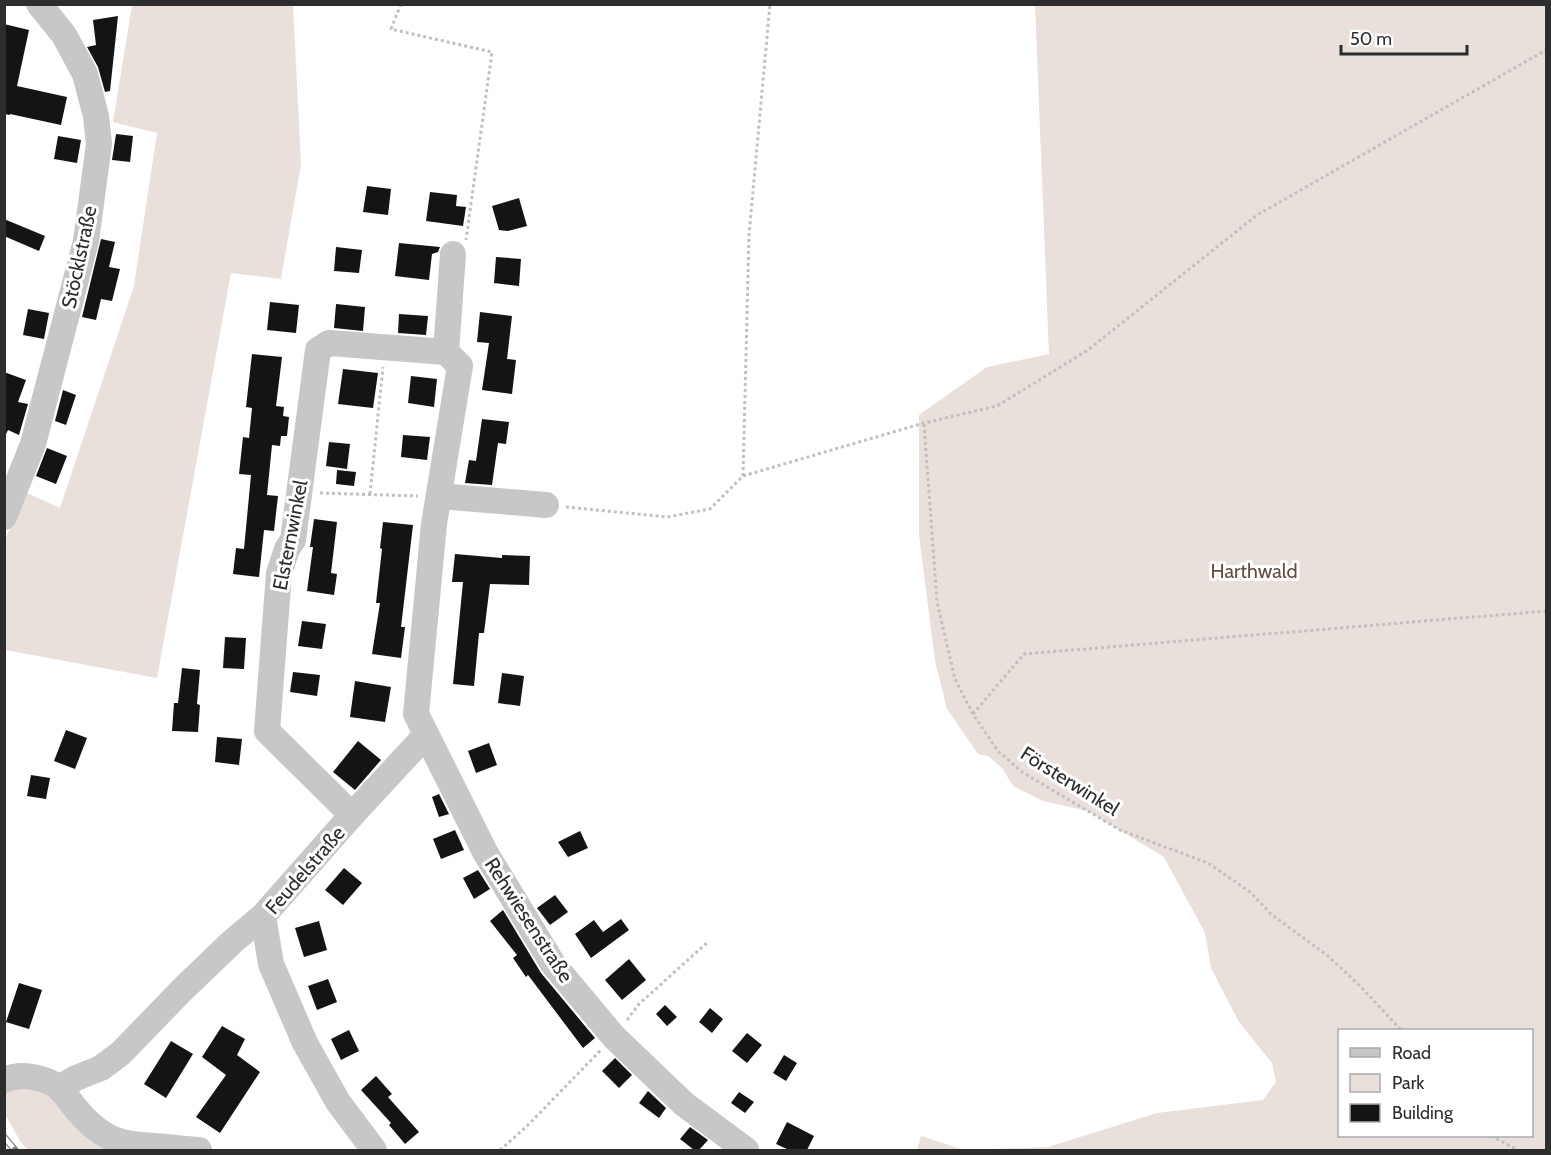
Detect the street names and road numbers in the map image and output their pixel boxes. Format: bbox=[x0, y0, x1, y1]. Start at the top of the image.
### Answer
street label: Stöcklstraße bbox=[56, 204, 102, 310]
street label: Elsternwinkel bbox=[268, 478, 312, 592]
street label: Försterwinkel bbox=[1016, 741, 1124, 821]
street label: Feudelstraße bbox=[260, 821, 350, 919]
street label: Rehwiesenstraße bbox=[480, 853, 578, 987]

